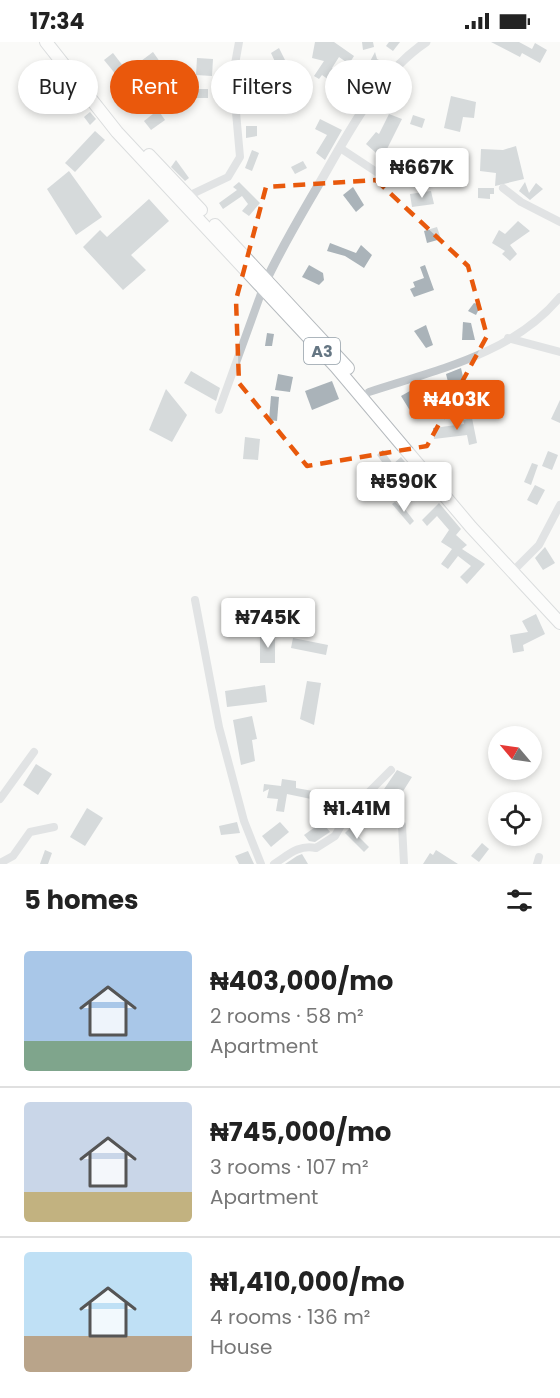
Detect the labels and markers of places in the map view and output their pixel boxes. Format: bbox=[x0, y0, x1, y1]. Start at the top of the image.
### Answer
pin: ₦667K bbox=[380, 148, 464, 199]
pin: ₦403K bbox=[415, 380, 499, 431]
pin: ₦590K bbox=[362, 462, 446, 513]
pin: ₦745K bbox=[226, 598, 310, 649]
pin: ₦1.41M bbox=[308, 789, 406, 840]

